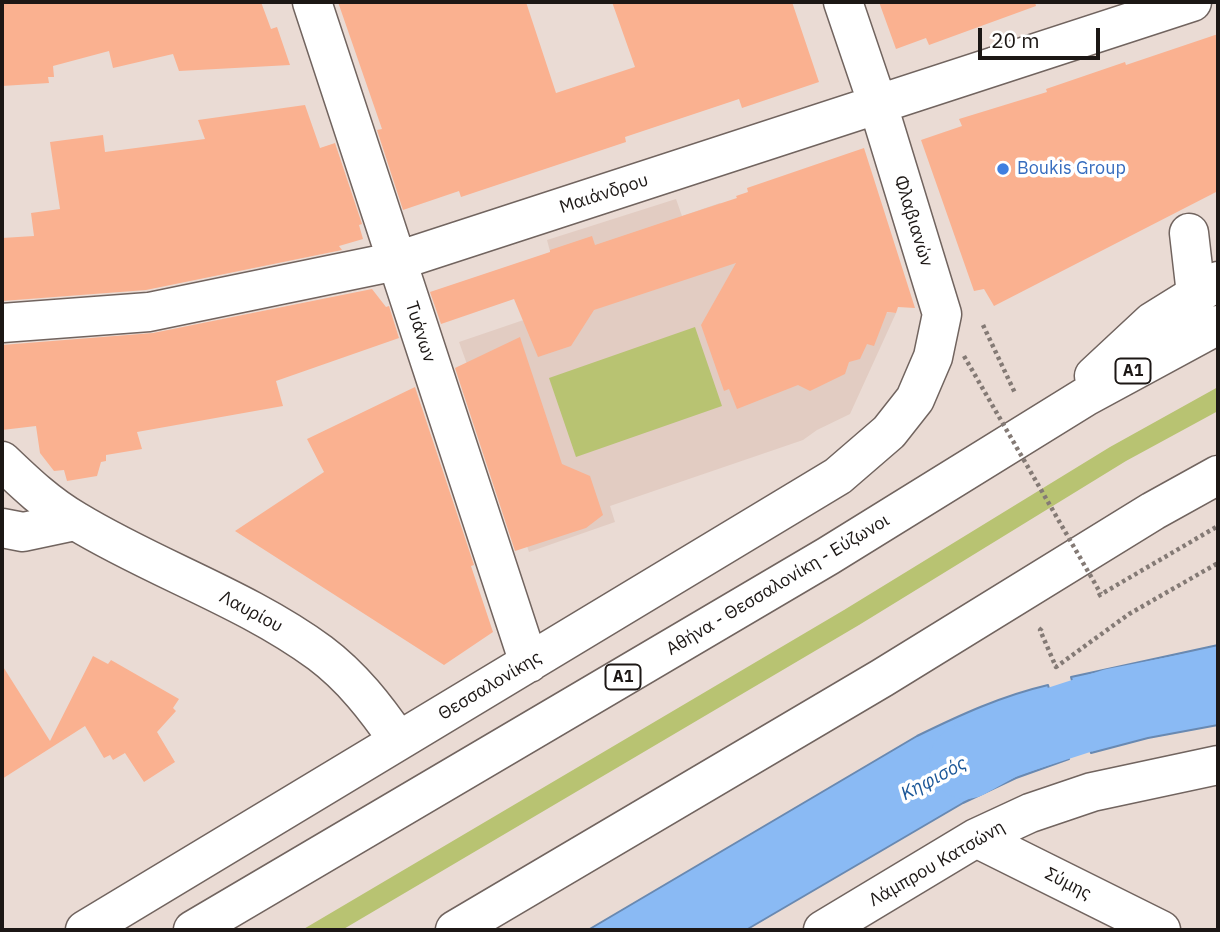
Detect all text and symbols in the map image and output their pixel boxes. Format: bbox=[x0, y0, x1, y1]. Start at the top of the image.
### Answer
scale bar bbox=[982, 14, 1104, 58]
text: 20 m bbox=[991, 26, 1040, 54]
place label: Boukis Group bbox=[1017, 158, 1126, 180]
marker: Boukis Group bbox=[995, 161, 1011, 177]
street label: Μαιάνδρου bbox=[557, 169, 651, 219]
street label: Φλαβιανών bbox=[889, 173, 937, 269]
street label: Τυάνων bbox=[400, 299, 440, 365]
road number: Α1 bbox=[1116, 358, 1150, 384]
street label: Αθήνα - Θεσσαλονίκη - Εύζωνοι bbox=[662, 510, 894, 660]
street label: Λαυρίου bbox=[216, 586, 286, 638]
street label: Θεσσαλονίκης bbox=[434, 647, 546, 725]
road number: Α1 bbox=[606, 664, 640, 690]
water label: Κηφισός bbox=[897, 752, 971, 806]
street label: Λάμπρου Κατσώνη bbox=[865, 816, 1009, 912]
street label: Σύμης bbox=[1041, 863, 1095, 905]

